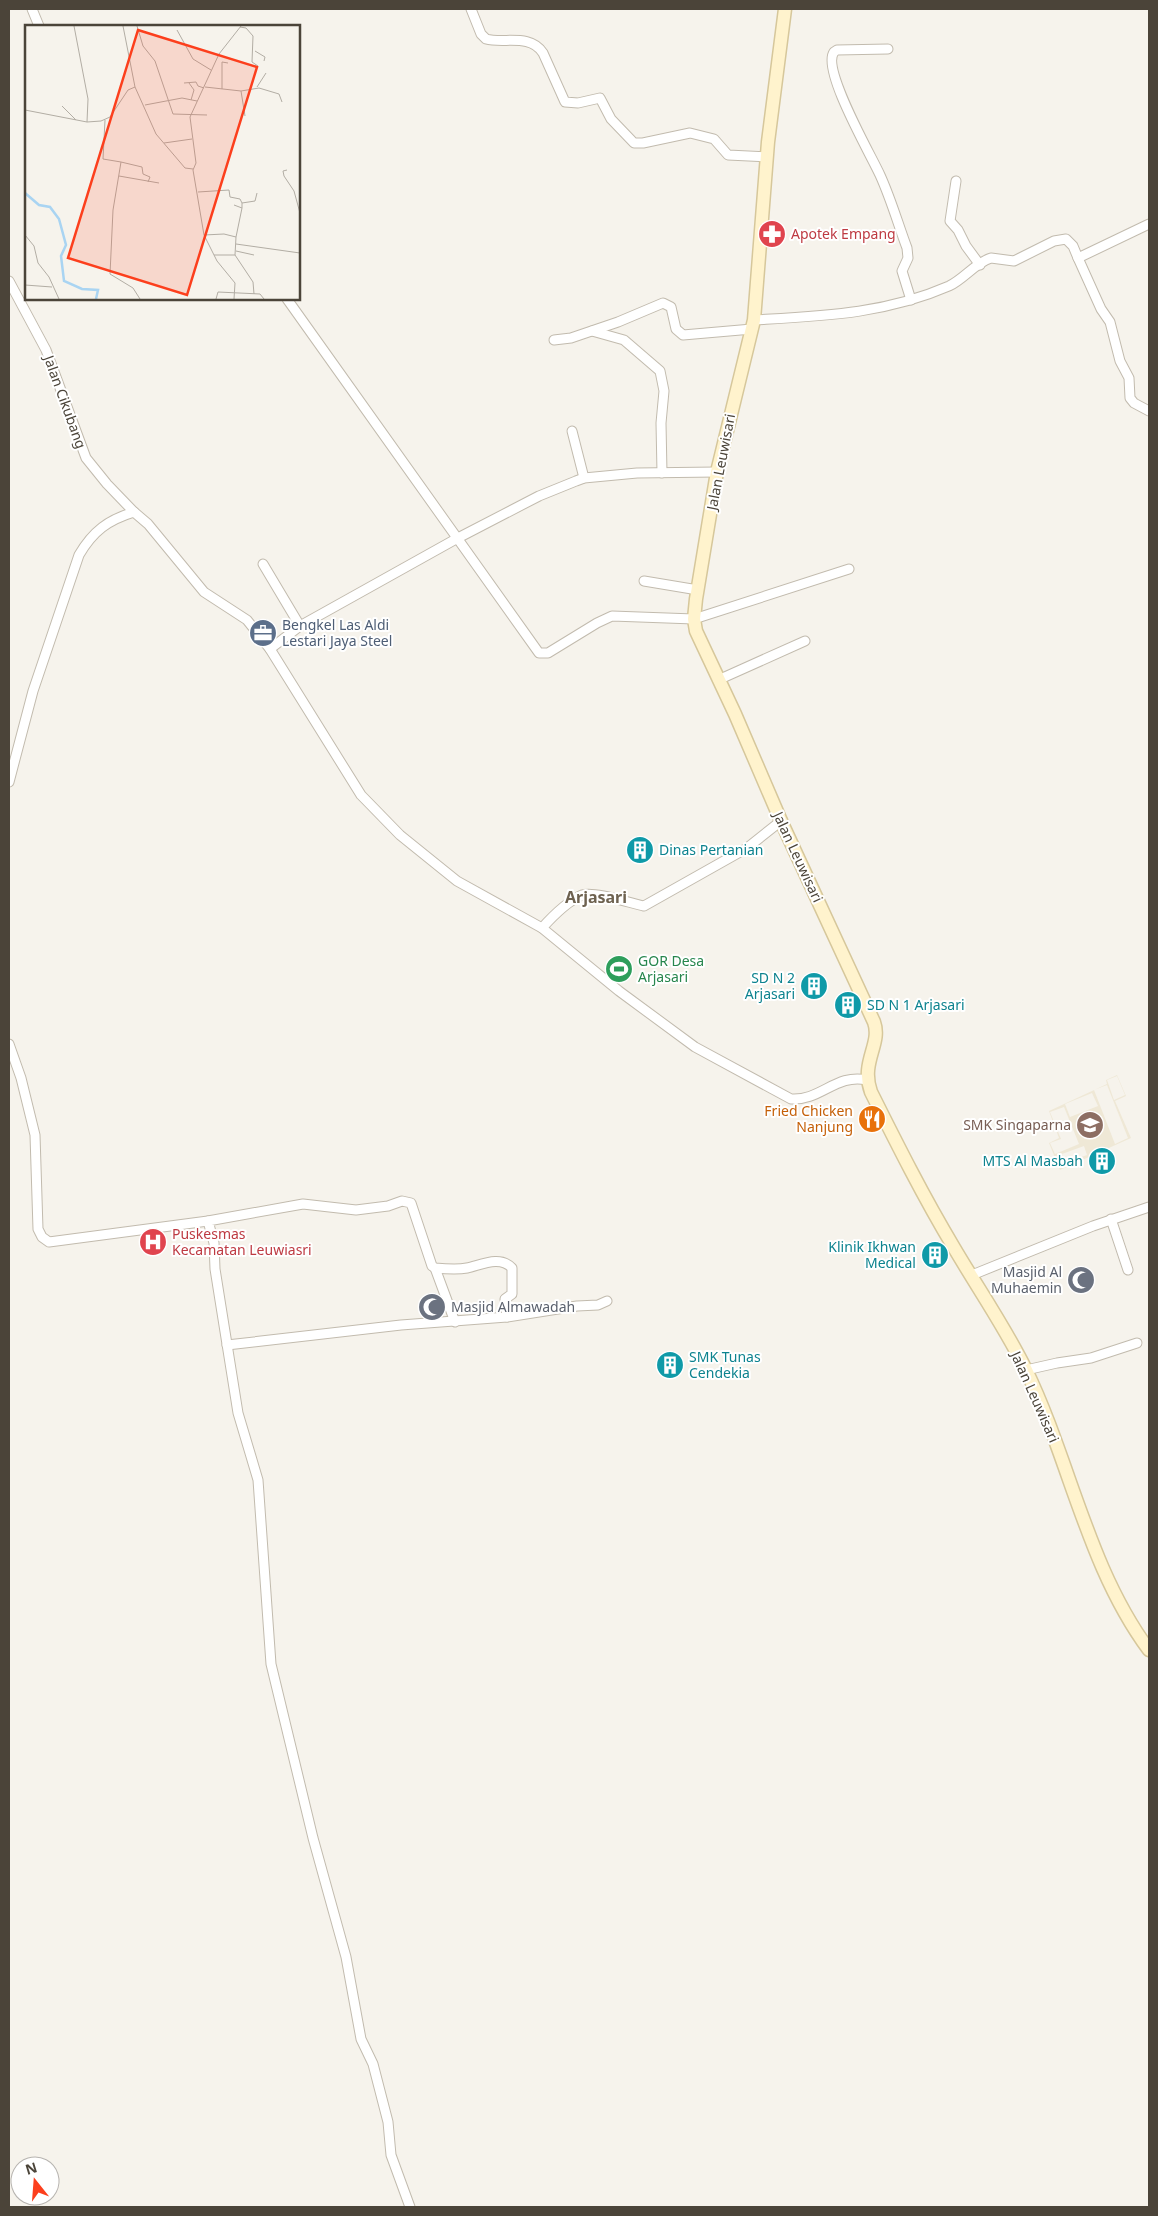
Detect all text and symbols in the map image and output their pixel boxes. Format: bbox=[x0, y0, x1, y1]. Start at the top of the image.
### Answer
inset map bbox=[25, 25, 300, 300]
pharmacy icon: Apotek Empang bbox=[757, 219, 787, 249]
place label: Apotek Empang bbox=[791, 224, 896, 243]
street label: Jalan Cikubang bbox=[39, 351, 91, 451]
street label: Jalan Leuwisari bbox=[701, 412, 739, 514]
place label: Bengkel Las Aldi Lestari Jaya Steel bbox=[282, 615, 392, 650]
office icon: Bengkel Las Aldi Lestari Jaya Steel bbox=[248, 618, 278, 648]
street label: Jalan Leuwisari bbox=[768, 807, 828, 905]
building icon: Dinas Pertanian bbox=[625, 835, 655, 865]
place label: Dinas Pertanian bbox=[659, 840, 764, 859]
district label: Arjasari bbox=[565, 886, 627, 908]
place label: GOR Desa Arjasari bbox=[638, 951, 704, 986]
sports icon: GOR Desa Arjasari bbox=[604, 954, 634, 984]
place label: SD N 2 Arjasari bbox=[745, 968, 795, 1003]
building icon: SD N 2 Arjasari bbox=[799, 971, 829, 1001]
building icon: SD N 1 Arjasari bbox=[833, 990, 863, 1020]
place label: SD N 1 Arjasari bbox=[867, 995, 965, 1014]
place label: Fried Chicken Nanjung bbox=[764, 1101, 853, 1136]
restaurant icon: Fried Chicken Nanjung bbox=[857, 1104, 887, 1134]
school or university icon: SMK Singaparna bbox=[1075, 1110, 1105, 1140]
place label: SMK Singaparna bbox=[963, 1115, 1071, 1134]
building icon: MTS Al Masbah bbox=[1087, 1146, 1117, 1176]
place label: MTS Al Masbah bbox=[983, 1151, 1083, 1170]
place label: Puskesmas Kecamatan Leuwiasri bbox=[172, 1224, 312, 1259]
hospital icon: Puskesmas Kecamatan Leuwiasri bbox=[138, 1227, 168, 1257]
place label: Klinik Ikhwan Medical bbox=[828, 1237, 916, 1272]
building icon: Klinik Ikhwan Medical bbox=[920, 1240, 950, 1270]
place label: Masjid Al Muhaemin bbox=[991, 1262, 1062, 1297]
mosque icon: Masjid Al Muhaemin bbox=[1066, 1265, 1096, 1295]
mosque icon: Masjid Almawadah bbox=[417, 1292, 447, 1322]
place label: Masjid Almawadah bbox=[451, 1297, 575, 1316]
street label: Jalan Leuwisari bbox=[1006, 1346, 1064, 1445]
place label: SMK Tunas Cendekia bbox=[689, 1347, 761, 1382]
building icon: SMK Tunas Cendekia bbox=[655, 1350, 685, 1380]
north arrow bbox=[10, 2156, 60, 2206]
text: N bbox=[23, 2157, 39, 2179]

